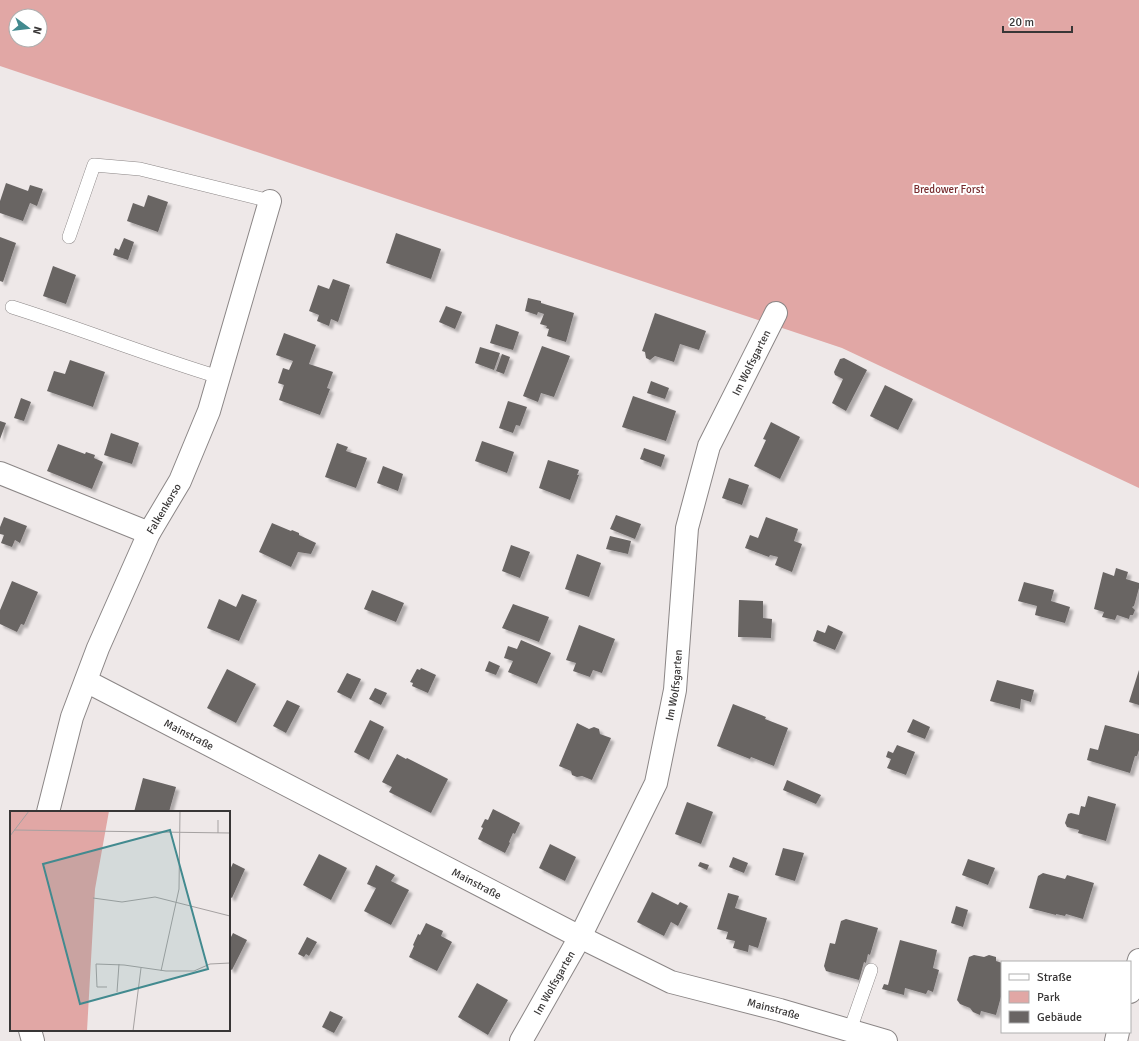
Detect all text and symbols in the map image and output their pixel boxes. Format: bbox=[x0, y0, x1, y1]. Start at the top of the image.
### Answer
north arrow bbox=[8, 8, 48, 48]
scale bar bbox=[1003, 8, 1072, 34]
text: 20 m bbox=[1009, 15, 1034, 30]
text: N bbox=[30, 25, 44, 36]
park label: Bredower Forst bbox=[914, 183, 985, 196]
street label: Im Wolfsgarten bbox=[730, 328, 773, 398]
street label: Falkenkorso bbox=[144, 481, 184, 536]
street label: Im Wolfsgarten bbox=[663, 649, 685, 722]
street label: Mainstraße bbox=[162, 717, 216, 753]
inset map bbox=[10, 811, 230, 1031]
street label: Mainstraße bbox=[449, 866, 503, 902]
street label: Im Wolfsgarten bbox=[531, 949, 578, 1017]
legend bbox=[1001, 961, 1131, 1033]
text: Straße bbox=[1037, 970, 1072, 985]
text: Park bbox=[1037, 990, 1060, 1005]
street label: Mainstraße bbox=[746, 996, 801, 1023]
text: Gebäude bbox=[1037, 1010, 1082, 1025]

